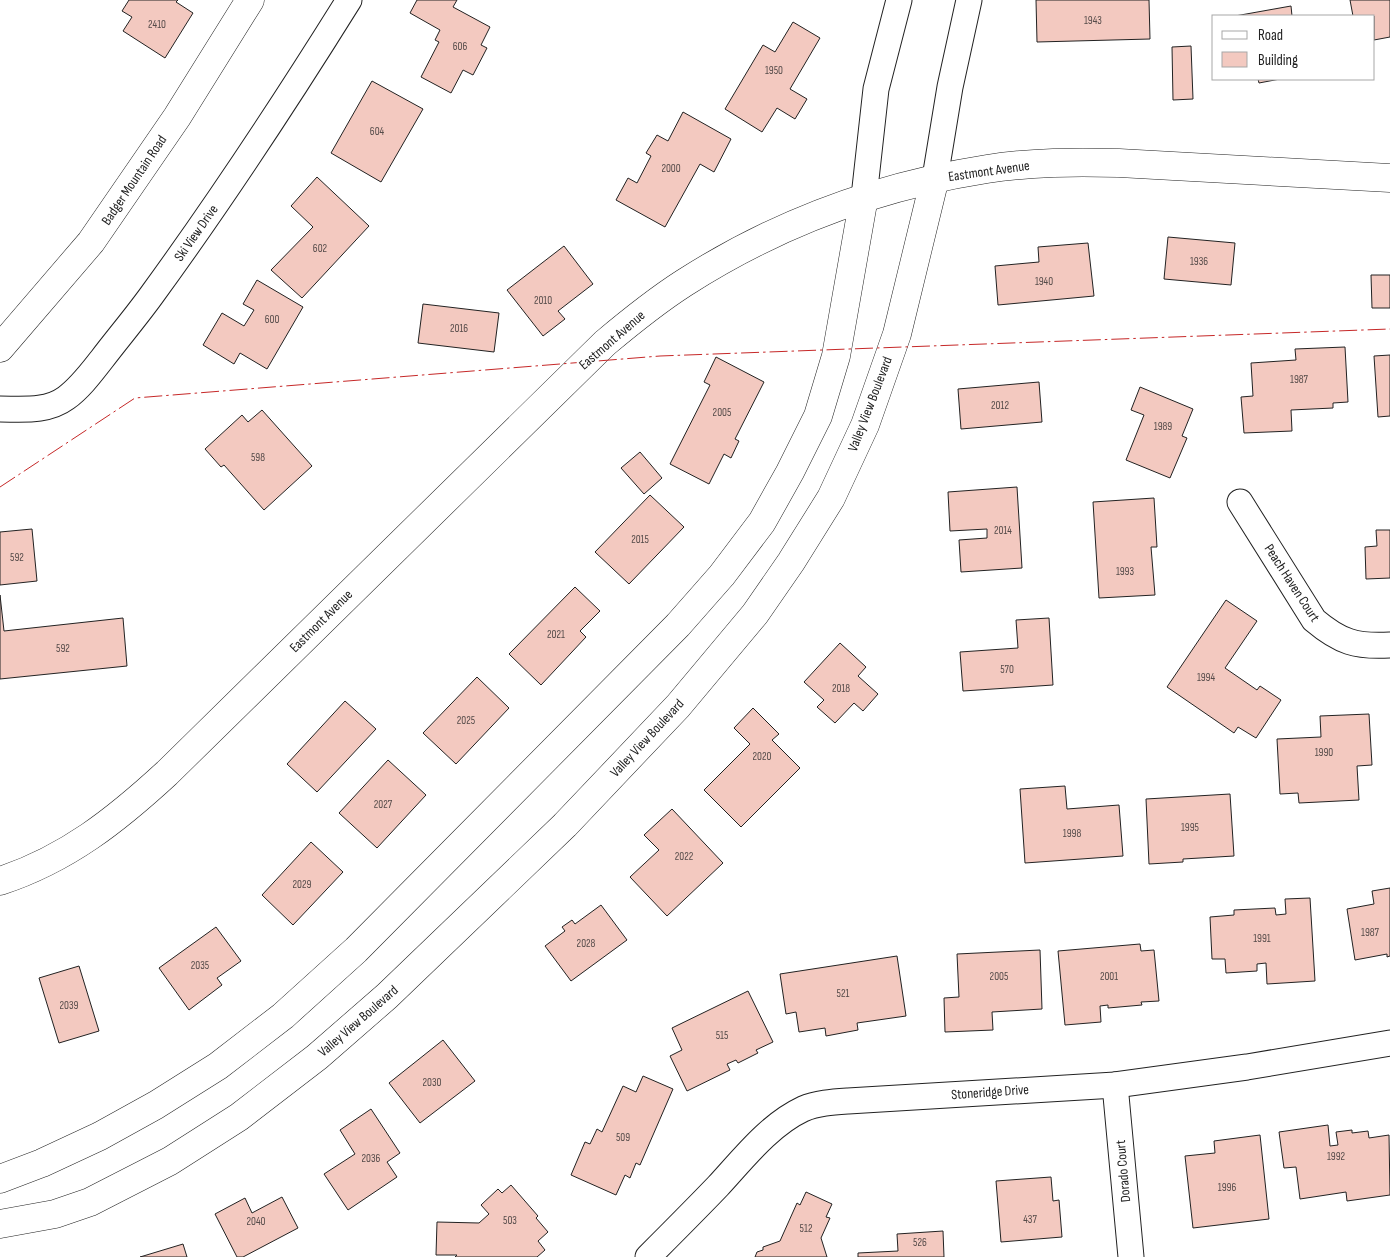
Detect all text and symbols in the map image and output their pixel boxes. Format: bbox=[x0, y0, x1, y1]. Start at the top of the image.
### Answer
house number: 1943 bbox=[1084, 14, 1102, 27]
legend bbox=[1212, 15, 1375, 80]
house number: 2410 bbox=[148, 18, 166, 31]
text: Road bbox=[1258, 26, 1283, 45]
house number: 606 bbox=[453, 40, 467, 53]
text: Building bbox=[1258, 51, 1298, 70]
house number: 1950 bbox=[765, 64, 783, 77]
house number: 604 bbox=[370, 125, 385, 138]
street label: Badger Mountain Road bbox=[98, 132, 170, 228]
street label: Eastmont Avenue bbox=[947, 157, 1031, 185]
house number: 2000 bbox=[661, 162, 681, 175]
street label: Ski View Drive bbox=[170, 201, 222, 265]
house number: 602 bbox=[313, 242, 328, 255]
house number: 1936 bbox=[1190, 255, 1208, 268]
house number: 1940 bbox=[1035, 275, 1053, 288]
house number: 2010 bbox=[534, 294, 552, 307]
street label: Eastmont Avenue bbox=[576, 307, 648, 373]
house number: 600 bbox=[265, 313, 279, 326]
house number: 2016 bbox=[450, 322, 468, 335]
street label: Valley View Boulevard bbox=[844, 354, 896, 454]
house number: 1987 bbox=[1290, 373, 1309, 386]
house number: 2012 bbox=[991, 399, 1009, 412]
house number: 2005 bbox=[713, 406, 731, 419]
house number: 1989 bbox=[1154, 420, 1172, 433]
house number: 598 bbox=[251, 451, 265, 464]
house number: 2014 bbox=[994, 524, 1012, 537]
house number: 2015 bbox=[631, 533, 649, 546]
street label: Peach Haven Court bbox=[1261, 541, 1323, 625]
house number: 592 bbox=[10, 551, 24, 564]
house number: 1993 bbox=[1116, 565, 1134, 578]
street label: Eastmont Avenue bbox=[286, 586, 356, 656]
house number: 2021 bbox=[547, 628, 565, 641]
house number: 592 bbox=[56, 642, 70, 655]
house number: 570 bbox=[1000, 663, 1014, 676]
house number: 1994 bbox=[1197, 671, 1215, 684]
house number: 2018 bbox=[832, 682, 850, 695]
street label: Valley View Boulevard bbox=[607, 695, 688, 781]
house number: 2025 bbox=[457, 714, 475, 727]
house number: 1990 bbox=[1315, 746, 1333, 759]
house number: 2020 bbox=[753, 750, 772, 763]
house number: 2027 bbox=[374, 798, 393, 811]
house number: 1995 bbox=[1181, 821, 1199, 834]
house number: 1998 bbox=[1063, 827, 1081, 840]
house number: 2022 bbox=[675, 850, 694, 863]
house number: 2029 bbox=[293, 878, 312, 891]
house number: 1987 bbox=[1361, 926, 1380, 939]
house number: 1991 bbox=[1253, 932, 1271, 945]
house number: 2028 bbox=[577, 937, 596, 950]
house number: 2035 bbox=[191, 959, 209, 972]
house number: 2005 bbox=[990, 970, 1008, 983]
house number: 2001 bbox=[1100, 970, 1118, 983]
street label: Valley View Boulevard bbox=[315, 982, 402, 1060]
house number: 521 bbox=[837, 987, 850, 1000]
house number: 2039 bbox=[60, 999, 79, 1012]
house number: 515 bbox=[716, 1029, 728, 1042]
house number: 2030 bbox=[423, 1076, 442, 1089]
street label: Stoneridge Drive bbox=[951, 1081, 1029, 1103]
house number: 509 bbox=[616, 1131, 630, 1144]
street label: Dorado Court bbox=[1112, 1139, 1134, 1203]
house number: 1992 bbox=[1327, 1150, 1346, 1163]
house number: 2036 bbox=[362, 1152, 381, 1165]
house number: 1996 bbox=[1218, 1181, 1236, 1194]
house number: 437 bbox=[1023, 1213, 1037, 1226]
house number: 503 bbox=[503, 1214, 517, 1227]
house number: 2040 bbox=[247, 1215, 266, 1228]
house number: 512 bbox=[800, 1222, 813, 1235]
house number: 526 bbox=[913, 1236, 927, 1249]

